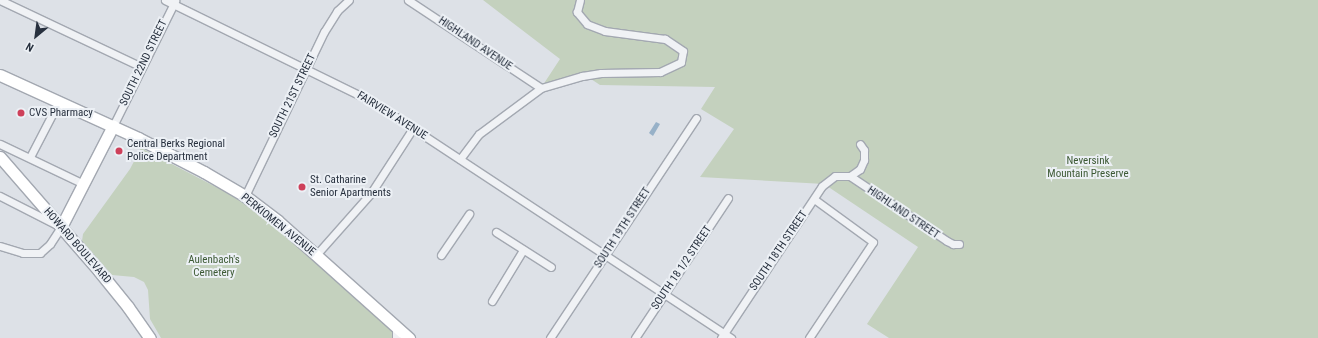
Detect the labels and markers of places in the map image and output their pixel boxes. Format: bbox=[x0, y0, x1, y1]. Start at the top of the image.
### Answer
place label: CVS Pharmacy bbox=[29, 106, 93, 120]
marker: CVS Pharmacy bbox=[16, 108, 26, 118]
place label: Central Berks Regional Police Department bbox=[127, 138, 225, 164]
marker: Central Berks Regional Police Department bbox=[114, 146, 124, 156]
place label: St. Catharine Senior Apartments bbox=[310, 174, 391, 200]
marker: St. Catharine Senior Apartments bbox=[297, 182, 307, 192]

